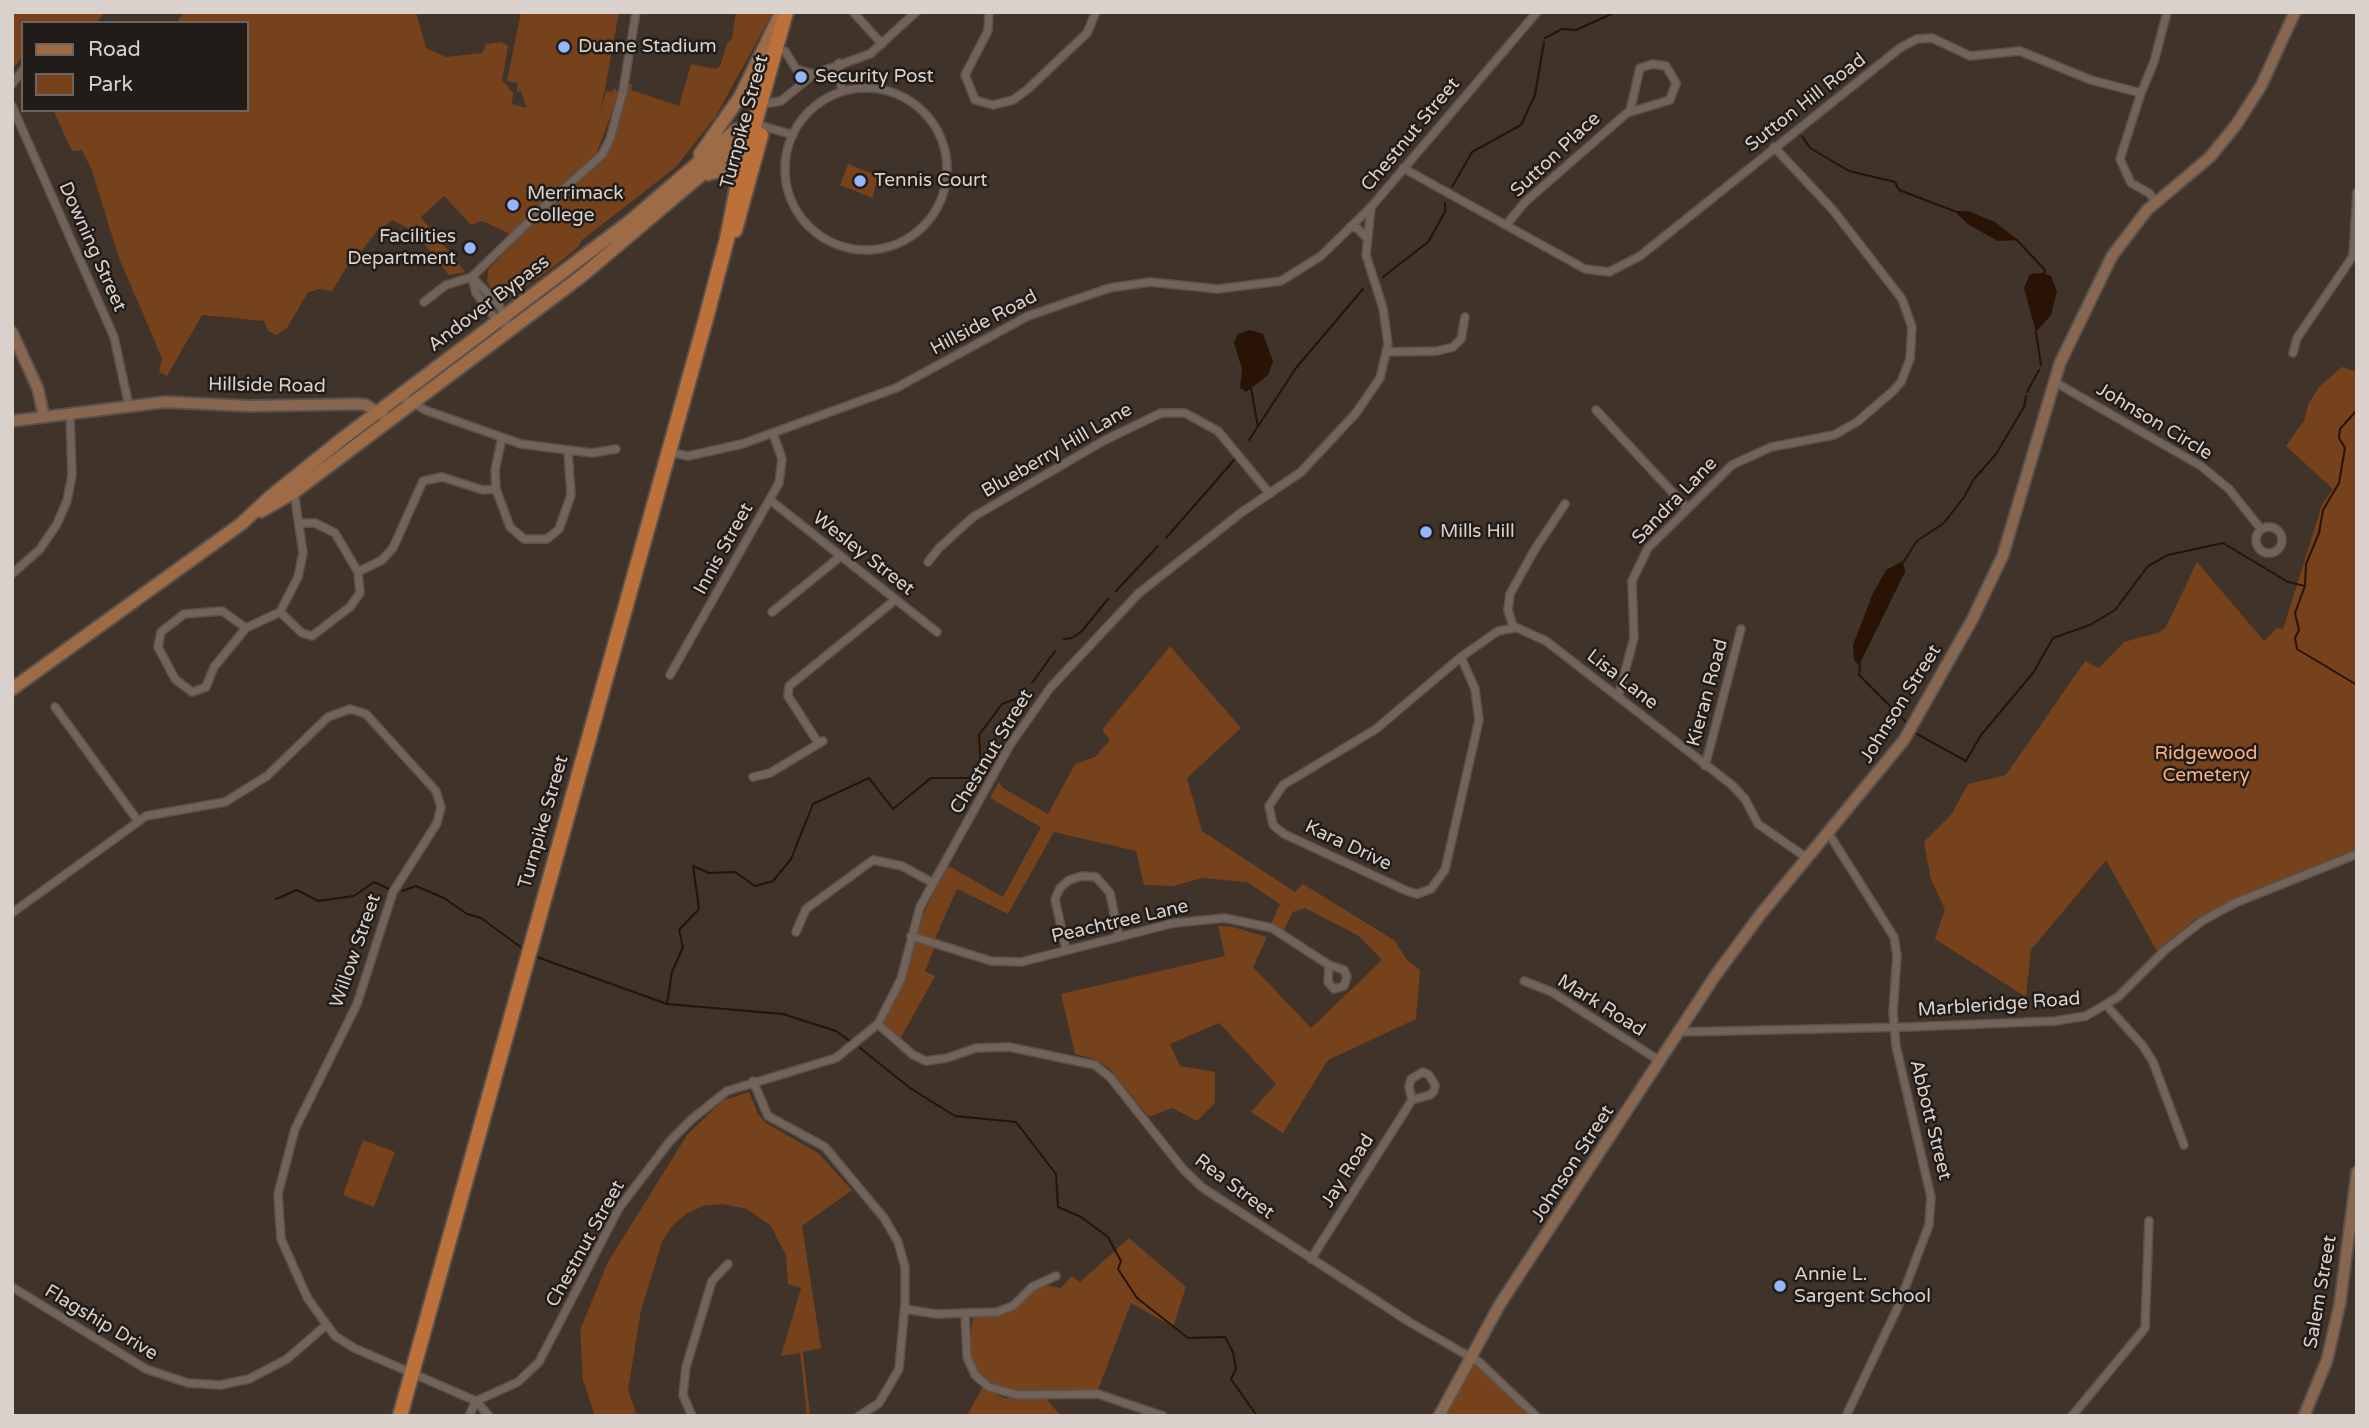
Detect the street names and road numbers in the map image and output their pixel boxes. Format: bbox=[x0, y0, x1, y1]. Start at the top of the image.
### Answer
street label: Sutton Hill Road bbox=[1741, 49, 1871, 157]
street label: Turnpike Street bbox=[716, 53, 774, 191]
street label: Chestnut Street bbox=[1357, 74, 1465, 196]
street label: Sutton Place bbox=[1506, 108, 1606, 202]
street label: Downing Street bbox=[53, 179, 131, 315]
street label: Andover Bypass bbox=[424, 251, 554, 357]
street label: Hillside Road bbox=[927, 285, 1041, 361]
street label: Hillside Road bbox=[208, 374, 326, 398]
street label: Johnson Circle bbox=[2092, 378, 2216, 466]
street label: Blueberry Hill Lane bbox=[978, 399, 1136, 503]
street label: Sandra Lane bbox=[1628, 453, 1722, 549]
street label: Innis Street bbox=[689, 499, 759, 599]
street label: Wesley Street bbox=[807, 507, 919, 601]
street label: Kieran Road bbox=[1683, 637, 1733, 749]
street label: Johnson Street bbox=[1856, 641, 1946, 767]
street label: Lisa Lane bbox=[1582, 645, 1662, 715]
street label: Chestnut Street bbox=[946, 686, 1038, 818]
street label: Turnpike Street bbox=[514, 753, 574, 891]
street label: Kara Drive bbox=[1301, 816, 1395, 876]
street label: Willow Street bbox=[326, 891, 386, 1011]
street label: Peachtree Lane bbox=[1049, 895, 1191, 949]
street label: Mark Road bbox=[1553, 970, 1649, 1042]
street label: Marbleridge Road bbox=[1917, 988, 2081, 1022]
street label: Abbott Street bbox=[1904, 1057, 1956, 1183]
street label: Johnson Street bbox=[1527, 1101, 1619, 1227]
street label: Jay Road bbox=[1317, 1130, 1379, 1212]
street label: Rea Street bbox=[1190, 1150, 1278, 1224]
street label: Chestnut Street bbox=[542, 1177, 630, 1311]
street label: Salem Street bbox=[2300, 1234, 2342, 1350]
street label: Flagship Drive bbox=[40, 1280, 162, 1366]

